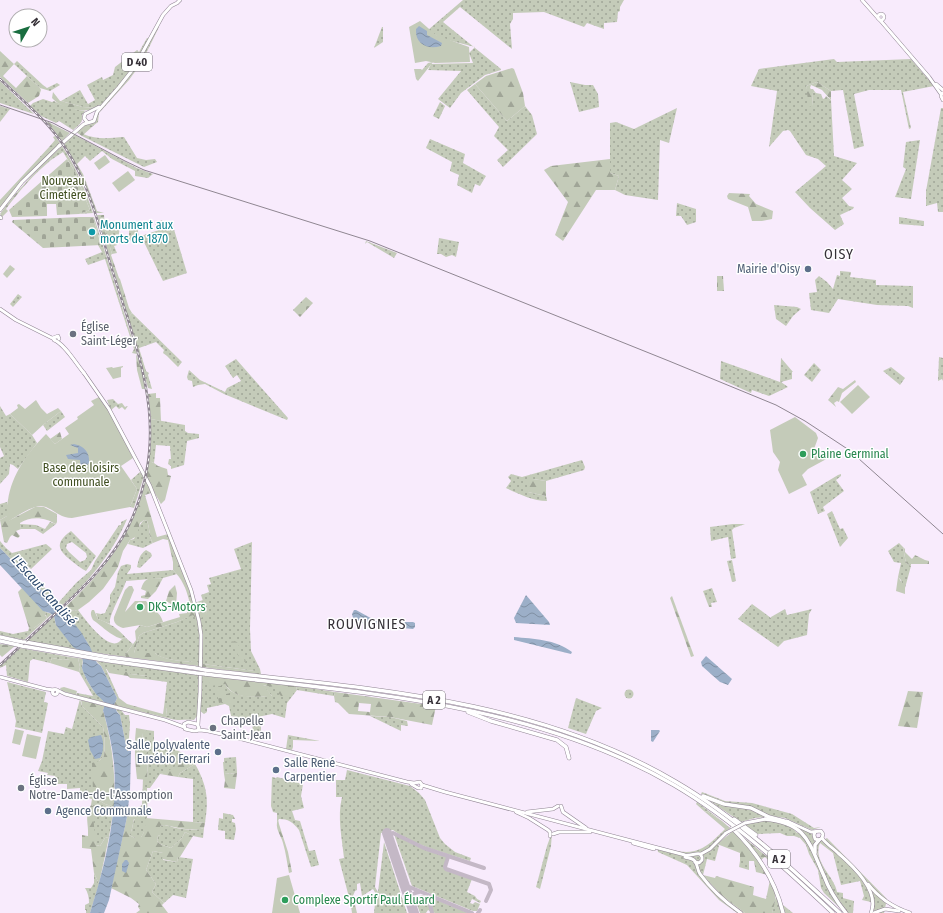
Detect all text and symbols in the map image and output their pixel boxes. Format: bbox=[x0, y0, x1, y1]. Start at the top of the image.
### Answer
north arrow bbox=[8, 8, 48, 48]
text: N bbox=[28, 15, 43, 29]
road number: D 40 bbox=[122, 53, 152, 71]
park label: Nouveau Cimetière bbox=[40, 174, 87, 202]
place label: Monument aux morts de 1870 bbox=[100, 218, 174, 246]
marker: Monument aux morts de 1870 bbox=[87, 227, 97, 237]
district label: OISY bbox=[824, 246, 854, 263]
place label: Mairie d'Oisy bbox=[737, 262, 801, 276]
marker: Mairie d'Oisy bbox=[803, 264, 813, 274]
place label: Église Saint-Léger bbox=[81, 319, 137, 348]
marker: Église Saint-Léger bbox=[68, 329, 78, 339]
place label: Plaine Germinal bbox=[811, 447, 889, 461]
marker: Plaine Germinal bbox=[798, 449, 808, 459]
park label: Base des loisirs communale bbox=[43, 461, 119, 489]
water label: L'Escaut Canalisé bbox=[8, 552, 80, 628]
place label: DKS-Motors bbox=[148, 600, 206, 614]
marker: DKS-Motors bbox=[135, 602, 145, 612]
district label: ROUVIGNIES bbox=[328, 616, 406, 633]
road number: A 2 bbox=[423, 691, 445, 709]
place label: Chapelle Saint-Jean bbox=[221, 714, 271, 742]
marker: Chapelle Saint-Jean bbox=[208, 723, 218, 733]
place label: Salle polyvalente Eusébio Ferrari bbox=[126, 738, 210, 766]
marker: Salle polyvalente Eusébio Ferrari bbox=[213, 747, 223, 757]
place label: Salle René Carpentier bbox=[284, 756, 337, 784]
marker: Salle René Carpentier bbox=[271, 765, 281, 775]
place label: Église Notre-Dame-de-l'Assomption bbox=[29, 773, 173, 802]
marker: Église Notre-Dame-de-l'Assomption bbox=[16, 783, 26, 793]
place label: Agence Communale bbox=[56, 804, 152, 818]
marker: Agence Communale bbox=[43, 806, 53, 816]
road number: A 2 bbox=[768, 850, 790, 868]
place label: Complexe Sportif Paul Éluard bbox=[293, 892, 435, 907]
marker: Complexe Sportif Paul Éluard bbox=[280, 895, 290, 905]

